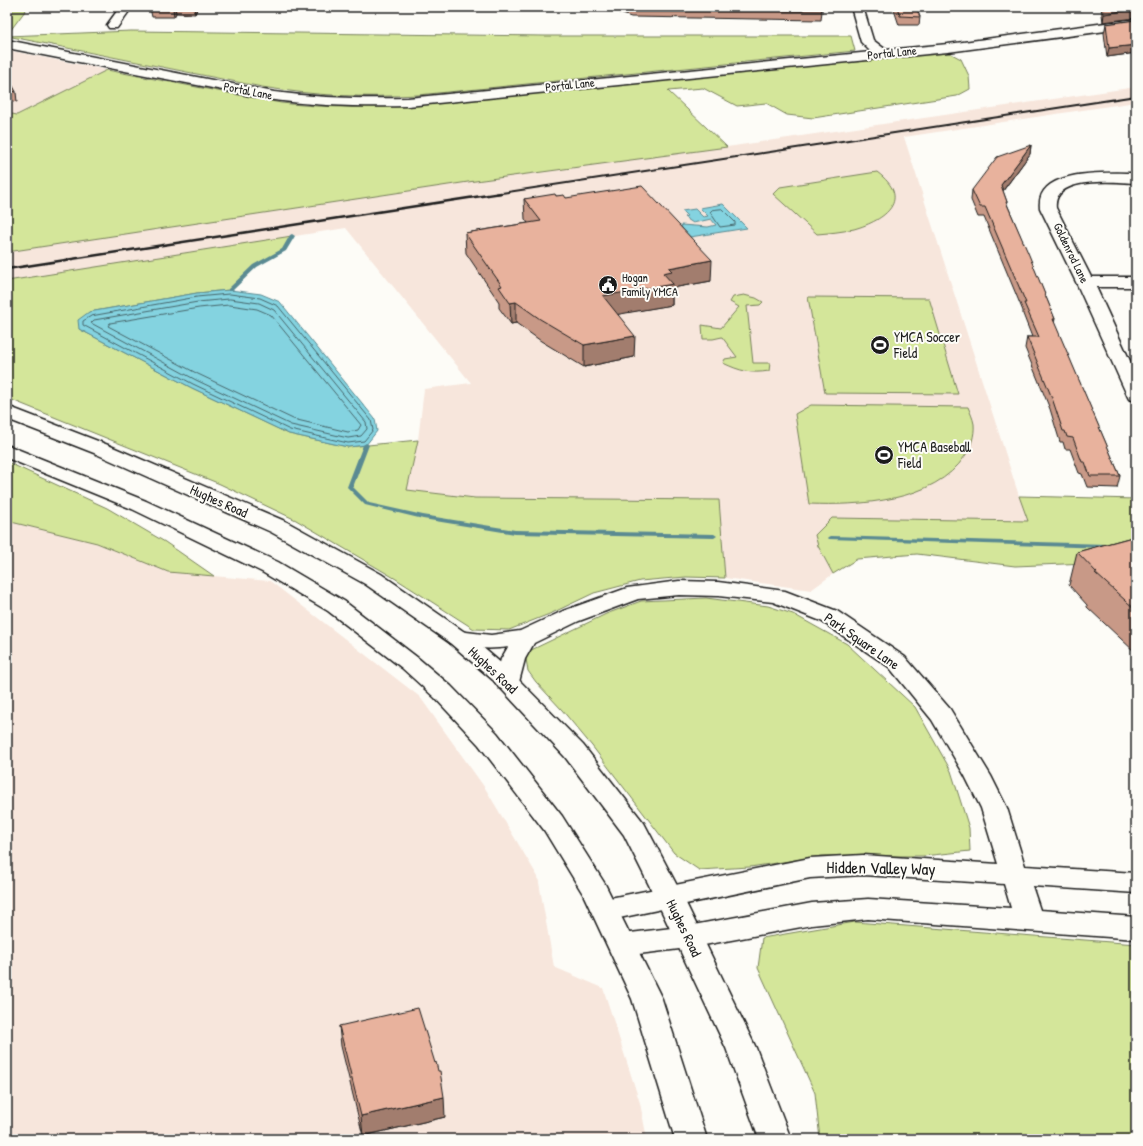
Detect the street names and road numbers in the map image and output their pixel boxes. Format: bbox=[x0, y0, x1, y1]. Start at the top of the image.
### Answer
street label: Portal Lane bbox=[866, 41, 918, 64]
street label: Portal Lane bbox=[544, 73, 596, 96]
street label: Portal Lane bbox=[222, 77, 274, 104]
street label: Goldenrod Lane bbox=[1050, 220, 1093, 286]
street label: Hughes Road bbox=[187, 479, 252, 523]
street label: Park Square Lane bbox=[820, 608, 904, 675]
street label: Hughes Road bbox=[464, 642, 523, 699]
street label: Hidden Valley Way bbox=[826, 855, 936, 880]
street label: Hughes Road bbox=[662, 896, 707, 960]

